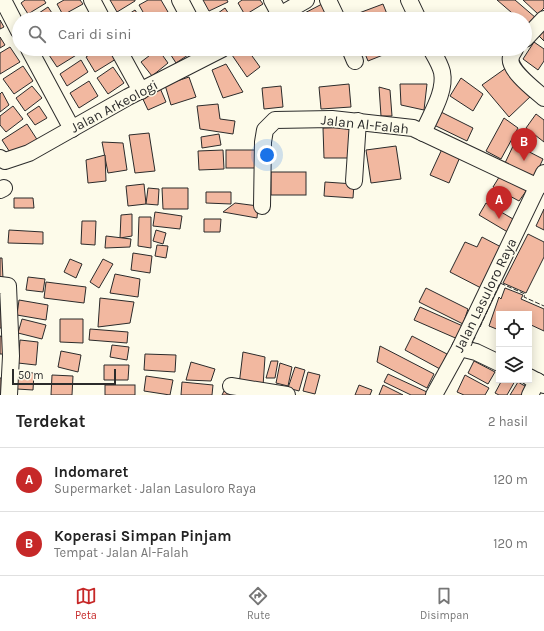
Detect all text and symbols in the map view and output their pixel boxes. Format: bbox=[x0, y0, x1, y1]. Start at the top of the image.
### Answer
search box bbox=[12, 12, 532, 56]
icon: search bbox=[26, 23, 48, 45]
text: Cari di sini bbox=[58, 25, 132, 43]
street label: Jalan Arkeologi bbox=[68, 76, 161, 137]
street label: Jalan Al-Falah bbox=[320, 111, 410, 138]
pin: B bbox=[511, 128, 537, 161]
your location bbox=[257, 145, 277, 165]
pin: A bbox=[486, 186, 512, 219]
street label: Jalan Lasuloro Raya bbox=[450, 235, 520, 355]
map controls bbox=[496, 311, 532, 383]
button: locate bbox=[496, 311, 532, 347]
button: layers bbox=[496, 347, 532, 383]
scale bar bbox=[12, 367, 116, 386]
text: 50 m bbox=[18, 369, 44, 382]
text: Terdekat bbox=[16, 411, 85, 431]
text: 2 hasil bbox=[488, 414, 528, 429]
text: Indomaret bbox=[54, 463, 128, 481]
text: A bbox=[25, 472, 33, 487]
text: 120 m bbox=[493, 472, 528, 487]
text: Supermarket · Jalan Lasuloro Raya bbox=[54, 481, 256, 496]
text: Koperasi Simpan Pinjam bbox=[54, 527, 231, 545]
text: B bbox=[25, 536, 33, 551]
text: 120 m bbox=[493, 536, 528, 551]
text: Tempat · Jalan Al-Falah bbox=[54, 545, 189, 560]
tab: Peta bbox=[75, 585, 97, 622]
tab: Rute bbox=[247, 585, 270, 622]
tab: Disimpan bbox=[420, 585, 469, 622]

